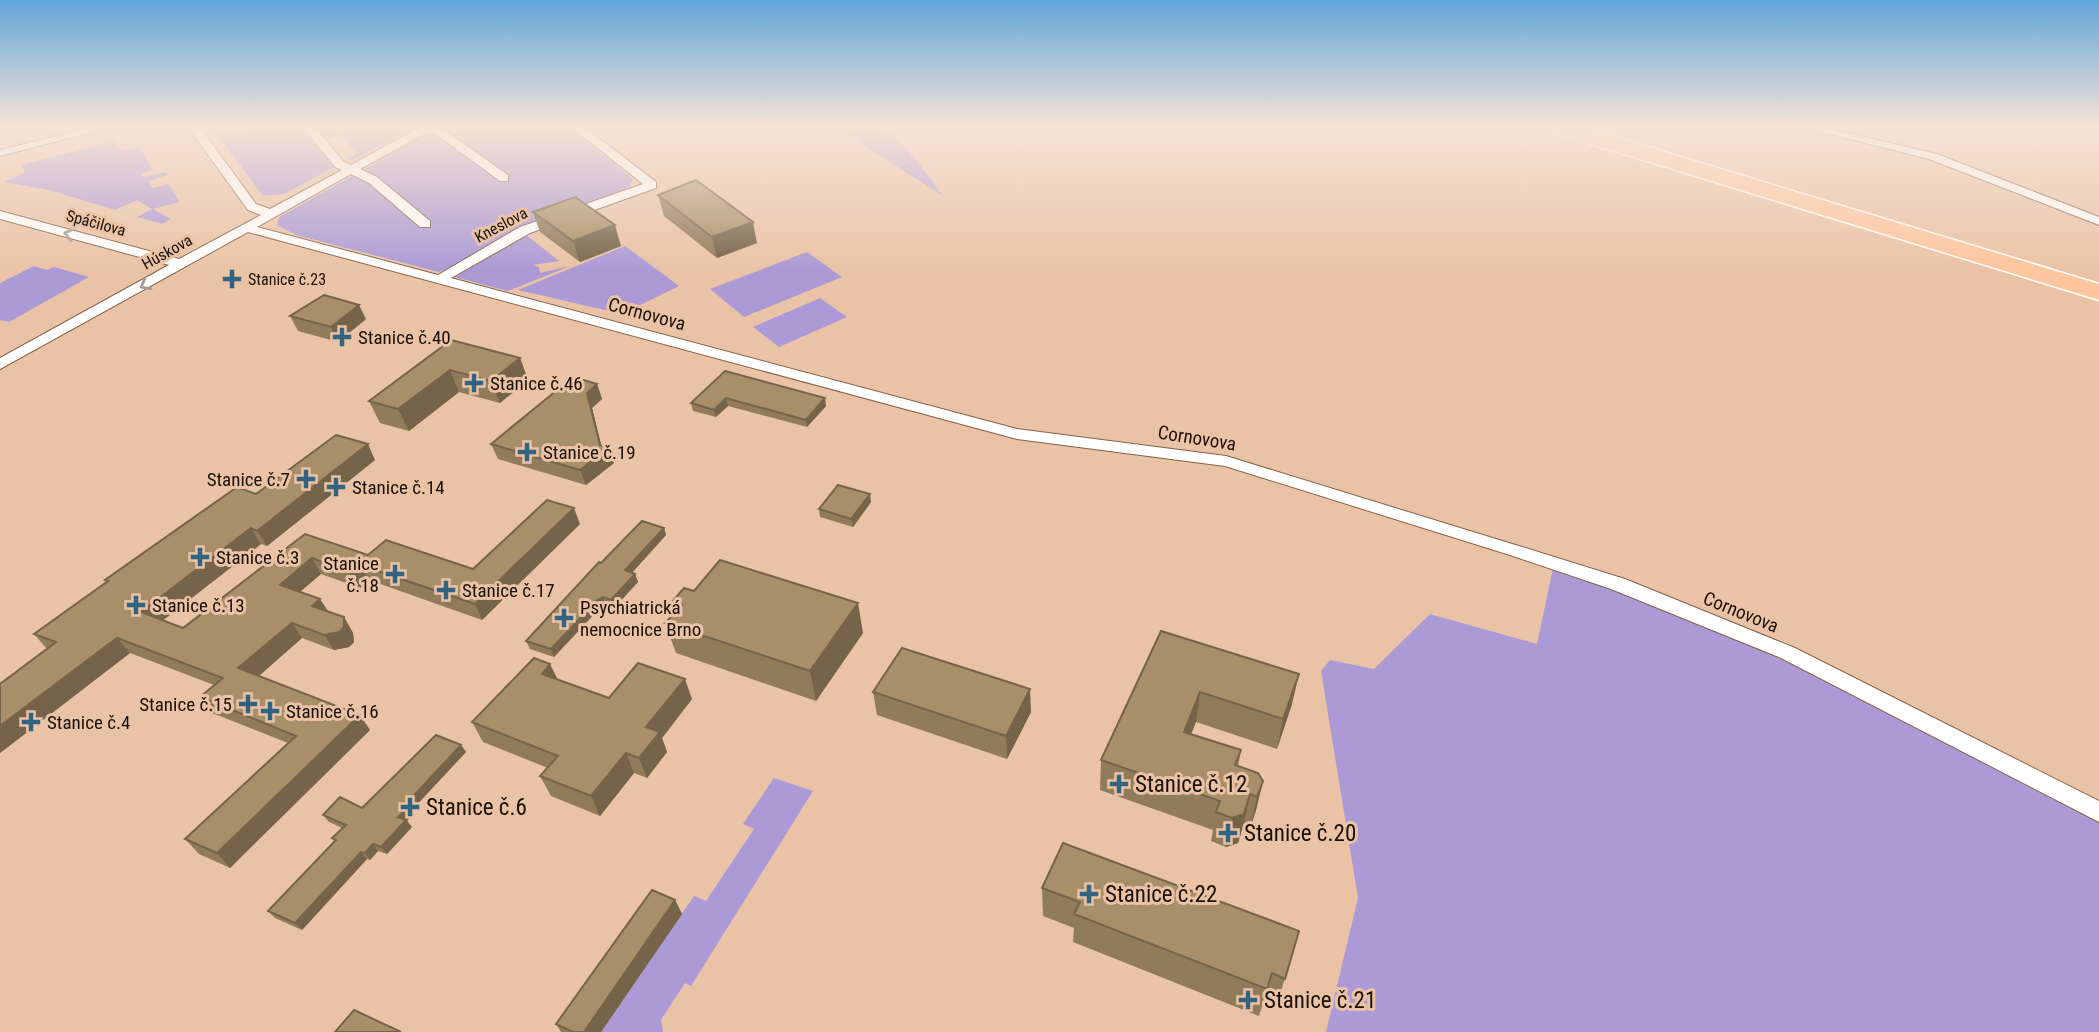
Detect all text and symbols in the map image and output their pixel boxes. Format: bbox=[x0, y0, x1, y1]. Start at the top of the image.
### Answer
street label: Kneslova bbox=[471, 203, 531, 247]
street label: Spáčilova bbox=[64, 206, 128, 240]
one-way arrow bbox=[63, 228, 75, 242]
street label: Húskova bbox=[139, 230, 195, 274]
marker: Stanice č.23 bbox=[222, 269, 242, 289]
place label: Stanice č.23 bbox=[248, 270, 326, 289]
one-way arrow bbox=[139, 276, 152, 290]
street label: Cornovova bbox=[606, 293, 688, 335]
place label: Stanice č.40 bbox=[358, 326, 451, 349]
marker: Stanice č.40 bbox=[332, 327, 352, 347]
place label: Stanice č.46 bbox=[490, 372, 583, 395]
marker: Stanice č.46 bbox=[464, 373, 484, 393]
street label: Cornovova bbox=[1156, 420, 1238, 456]
place label: Stanice č.19 bbox=[543, 441, 636, 464]
marker: Stanice č.19 bbox=[517, 442, 537, 462]
place label: Stanice č.7 bbox=[207, 468, 290, 491]
marker: Stanice č.7 bbox=[296, 469, 316, 489]
place label: Stanice č.14 bbox=[352, 476, 445, 499]
marker: Stanice č.14 bbox=[326, 477, 346, 497]
place label: Stanice č.3 bbox=[216, 546, 299, 569]
marker: Stanice č.3 bbox=[190, 547, 210, 567]
place label: Stanice č.18 bbox=[323, 552, 379, 597]
marker: Stanice č.18 bbox=[385, 564, 405, 584]
place label: Stanice č.17 bbox=[462, 579, 555, 602]
marker: Stanice č.17 bbox=[436, 580, 456, 600]
street label: Cornovova bbox=[1700, 587, 1782, 637]
place label: Stanice č.13 bbox=[152, 594, 245, 617]
marker: Stanice č.13 bbox=[126, 595, 146, 615]
place label: Psychiatrická nemocnice Brno bbox=[580, 596, 701, 641]
marker: Psychiatrická nemocnice Brno bbox=[554, 608, 574, 628]
place label: Stanice č.15 bbox=[139, 693, 232, 716]
marker: Stanice č.15 bbox=[238, 694, 258, 714]
place label: Stanice č.16 bbox=[286, 700, 379, 723]
marker: Stanice č.16 bbox=[260, 701, 280, 721]
place label: Stanice č.4 bbox=[47, 711, 130, 734]
marker: Stanice č.4 bbox=[21, 712, 41, 732]
place label: Stanice č.12 bbox=[1135, 771, 1247, 798]
marker: Stanice č.12 bbox=[1109, 774, 1129, 794]
place label: Stanice č.6 bbox=[426, 794, 527, 821]
marker: Stanice č.6 bbox=[400, 797, 420, 817]
place label: Stanice č.20 bbox=[1244, 820, 1356, 847]
marker: Stanice č.20 bbox=[1218, 823, 1238, 843]
place label: Stanice č.22 bbox=[1105, 881, 1217, 908]
marker: Stanice č.22 bbox=[1079, 884, 1099, 904]
place label: Stanice č.21 bbox=[1264, 987, 1376, 1014]
marker: Stanice č.21 bbox=[1238, 990, 1258, 1010]

